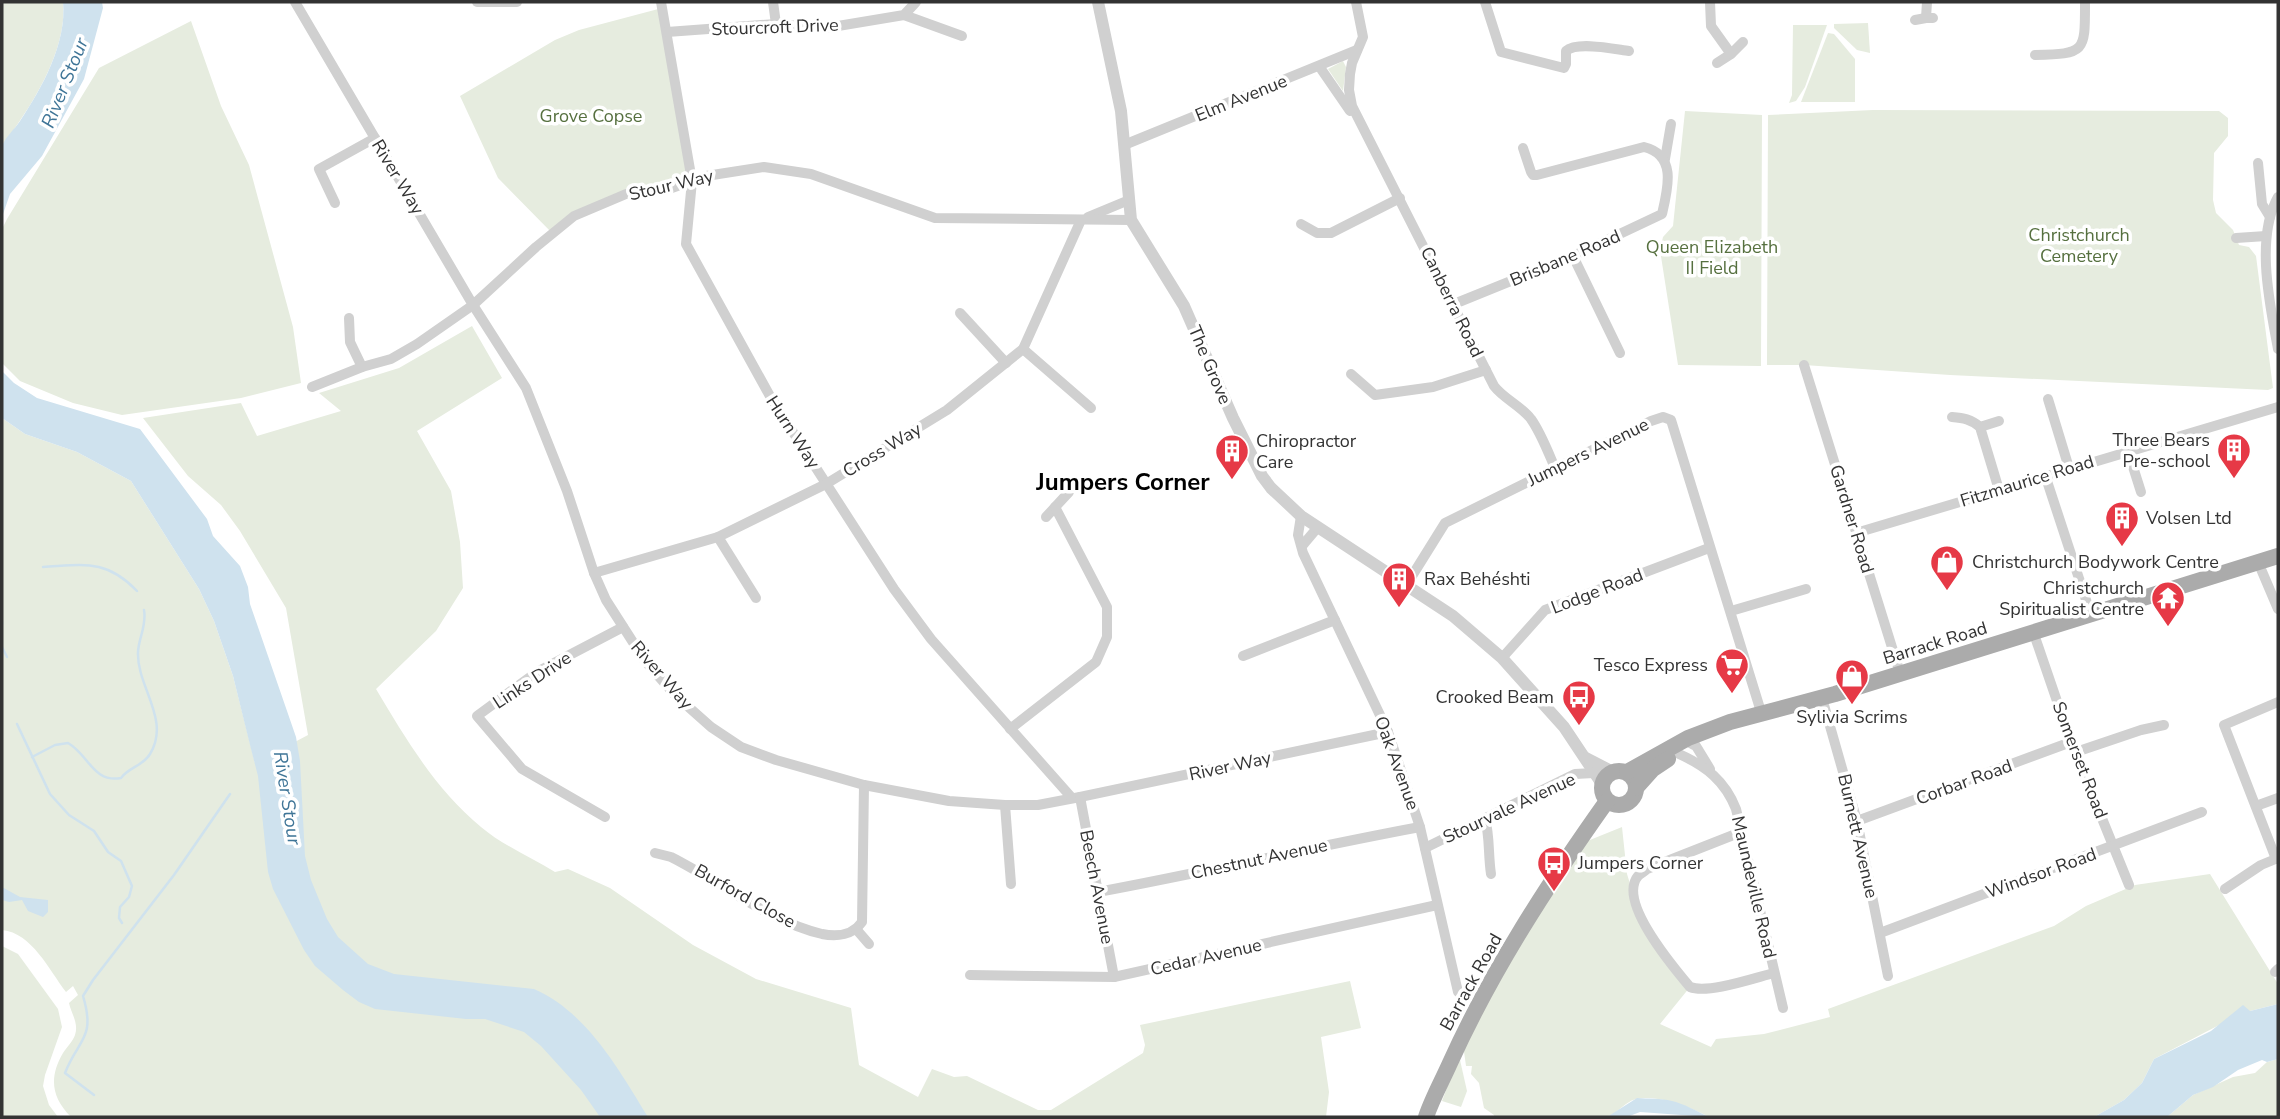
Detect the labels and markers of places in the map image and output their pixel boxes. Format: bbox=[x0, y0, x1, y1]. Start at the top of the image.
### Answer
place label: Three Bears Pre-school bbox=[2113, 428, 2211, 473]
place label: Chiropractor Care bbox=[1256, 429, 1357, 474]
building icon: Three Bears Pre-school bbox=[2215, 431, 2253, 480]
building icon: Chiropractor Care bbox=[1213, 432, 1251, 481]
building icon: Volsen Ltd bbox=[2103, 499, 2141, 548]
place label: Volsen Ltd bbox=[2145, 506, 2232, 530]
shop icon: Christchurch Bodywork Centre bbox=[1928, 543, 1966, 592]
place label: Christchurch Bodywork Centre bbox=[1972, 550, 2219, 574]
building icon: Rax Behéshti bbox=[1380, 560, 1418, 609]
place label: Rax Behéshti bbox=[1424, 567, 1531, 591]
place label: Christchurch Spiritualist Centre bbox=[1999, 576, 2144, 621]
temple icon: Christchurch Spiritualist Centre bbox=[2149, 579, 2187, 628]
supermarket icon: Tesco Express bbox=[1713, 646, 1751, 695]
place label: Tesco Express bbox=[1594, 653, 1708, 677]
shop icon: Sylivia Scrims bbox=[1833, 657, 1871, 706]
bus stop icon: Crooked Beam bbox=[1560, 678, 1598, 727]
place label: Crooked Beam bbox=[1435, 685, 1554, 709]
place label: Sylivia Scrims bbox=[1796, 705, 1908, 729]
bus stop icon: Jumpers Corner bbox=[1535, 844, 1573, 893]
place label: Jumpers Corner bbox=[1577, 851, 1704, 875]

